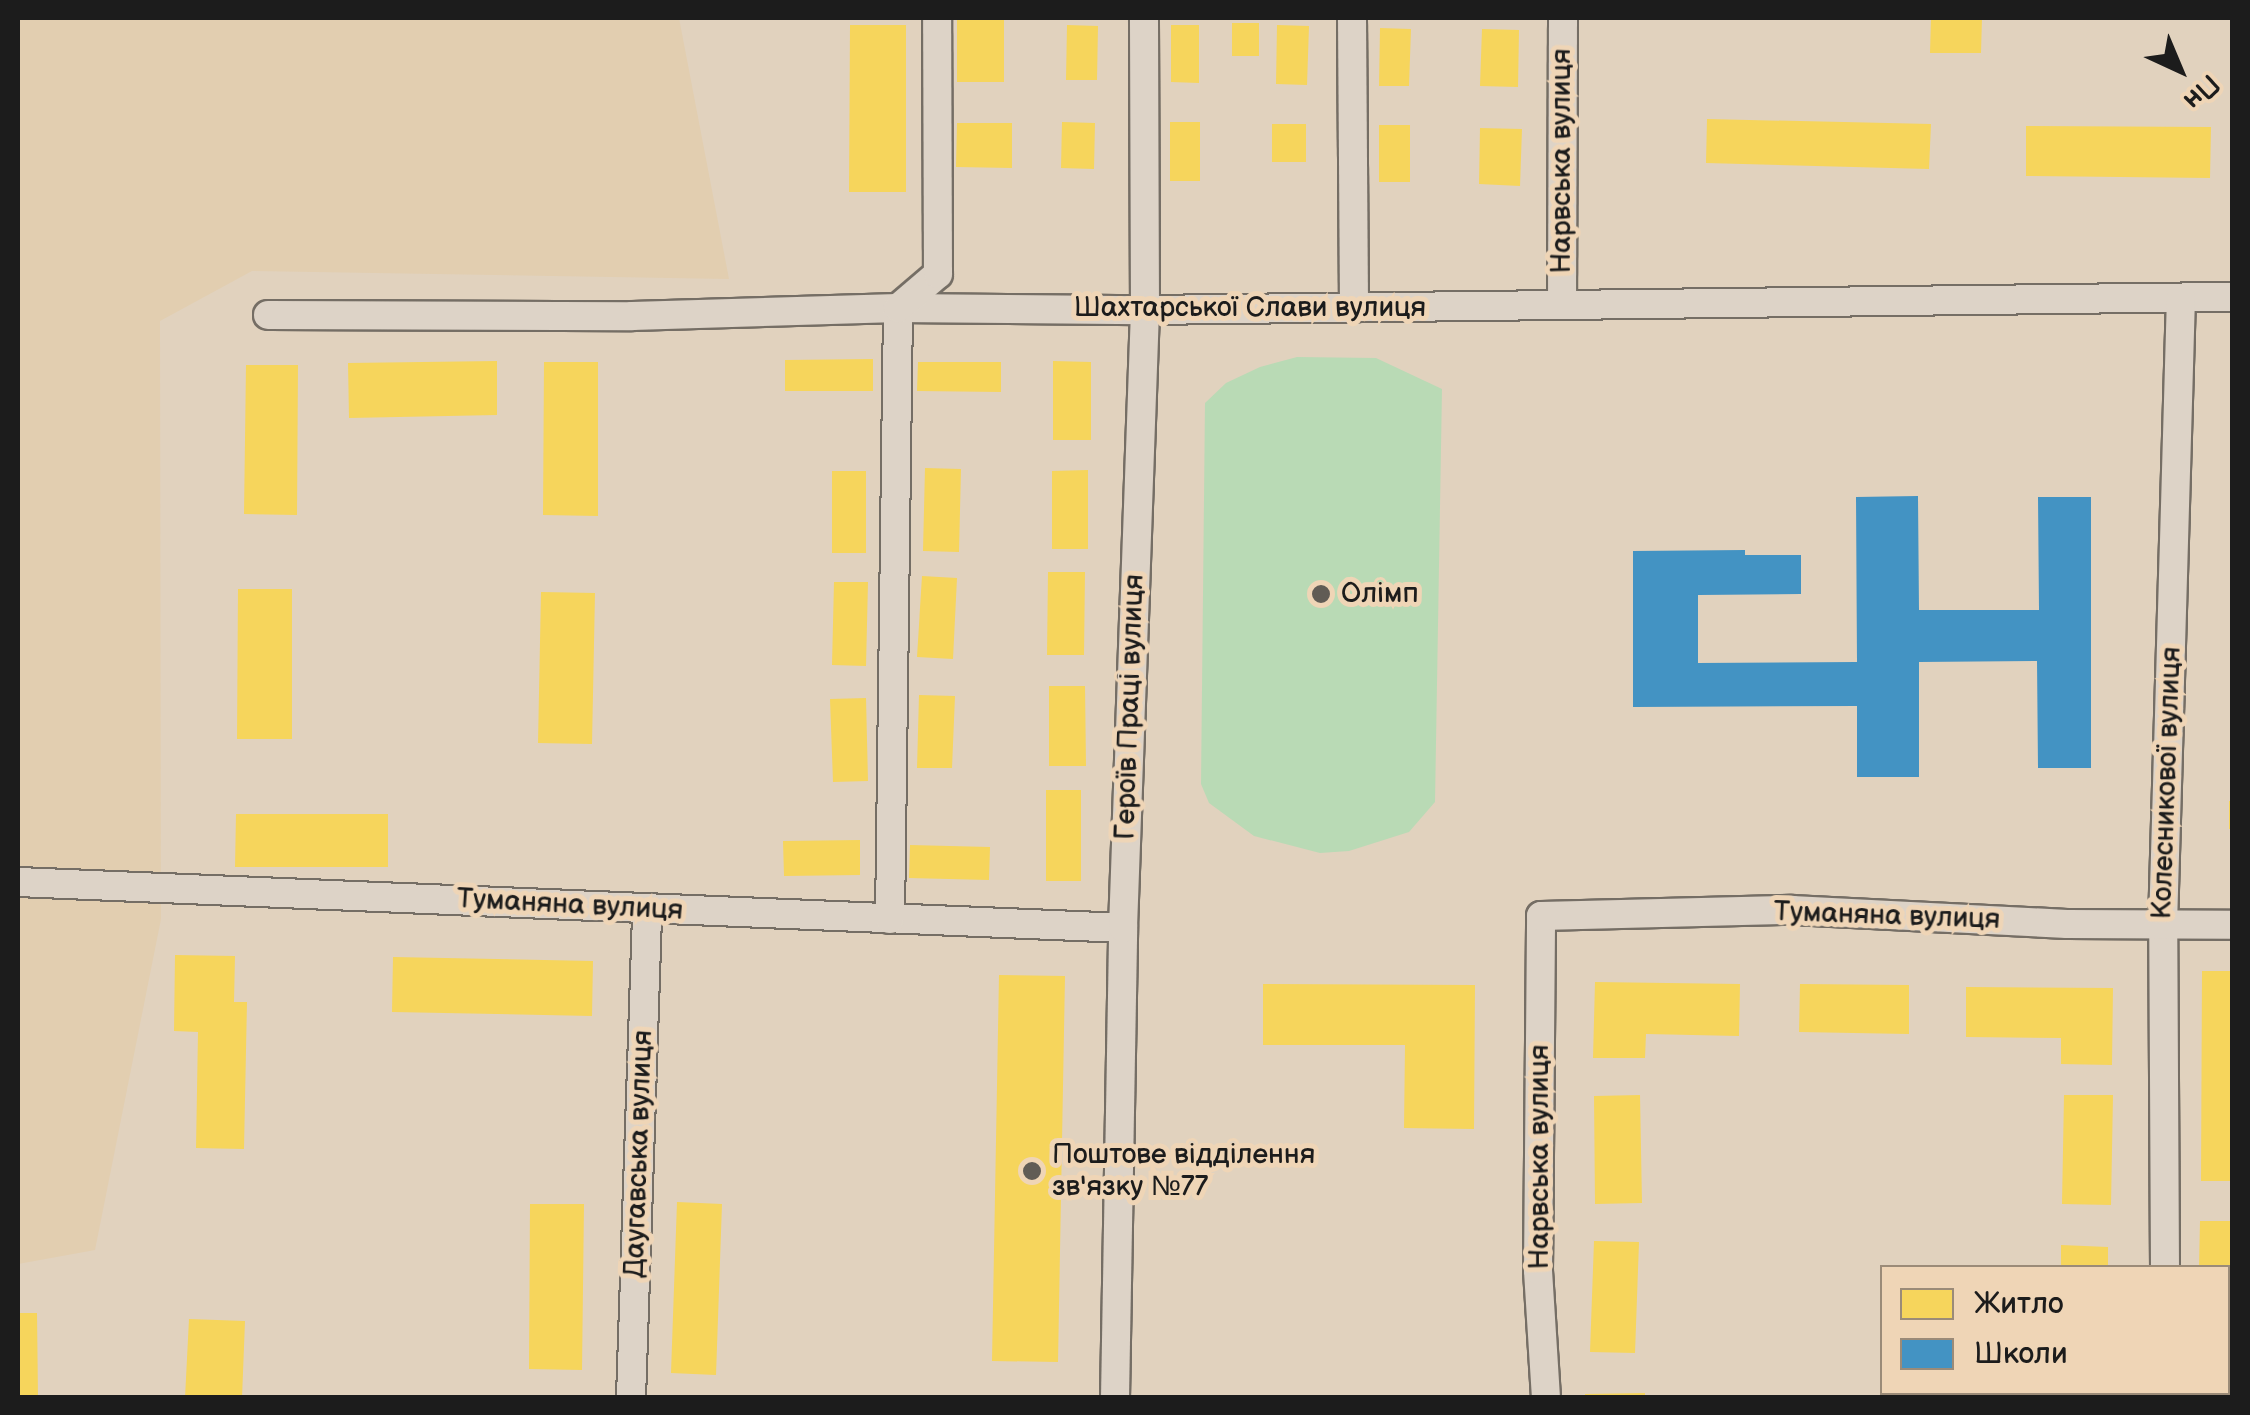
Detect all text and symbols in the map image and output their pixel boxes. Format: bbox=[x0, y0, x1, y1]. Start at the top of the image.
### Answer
north arrow bbox=[2130, 20, 2230, 120]
street label: Нарвська вулиця bbox=[1545, 48, 1579, 274]
text: Пн bbox=[2176, 67, 2226, 117]
street label: Шахтарської Слави вулиця bbox=[1074, 291, 1426, 325]
street label: Героїв Праці вулиця bbox=[1109, 574, 1151, 840]
place label: Олімп bbox=[1341, 577, 1419, 611]
marker: Олімп bbox=[1310, 583, 1332, 605]
street label: Колесникової вулиця bbox=[2145, 646, 2189, 920]
street label: Туманяна вулиця bbox=[456, 882, 684, 928]
street label: Туманяна вулиця bbox=[1773, 895, 2001, 937]
street label: Даугавська вулиця bbox=[618, 1030, 660, 1278]
street label: Нарвська вулиця bbox=[1523, 1044, 1557, 1270]
place label: Поштове відділення зв'язку №77 bbox=[1052, 1138, 1315, 1204]
marker: Поштове відділення зв'язку №77 bbox=[1021, 1160, 1043, 1182]
legend bbox=[1880, 1265, 2230, 1395]
text: Житло bbox=[1974, 1286, 2064, 1322]
text: Школи bbox=[1974, 1336, 2068, 1372]

